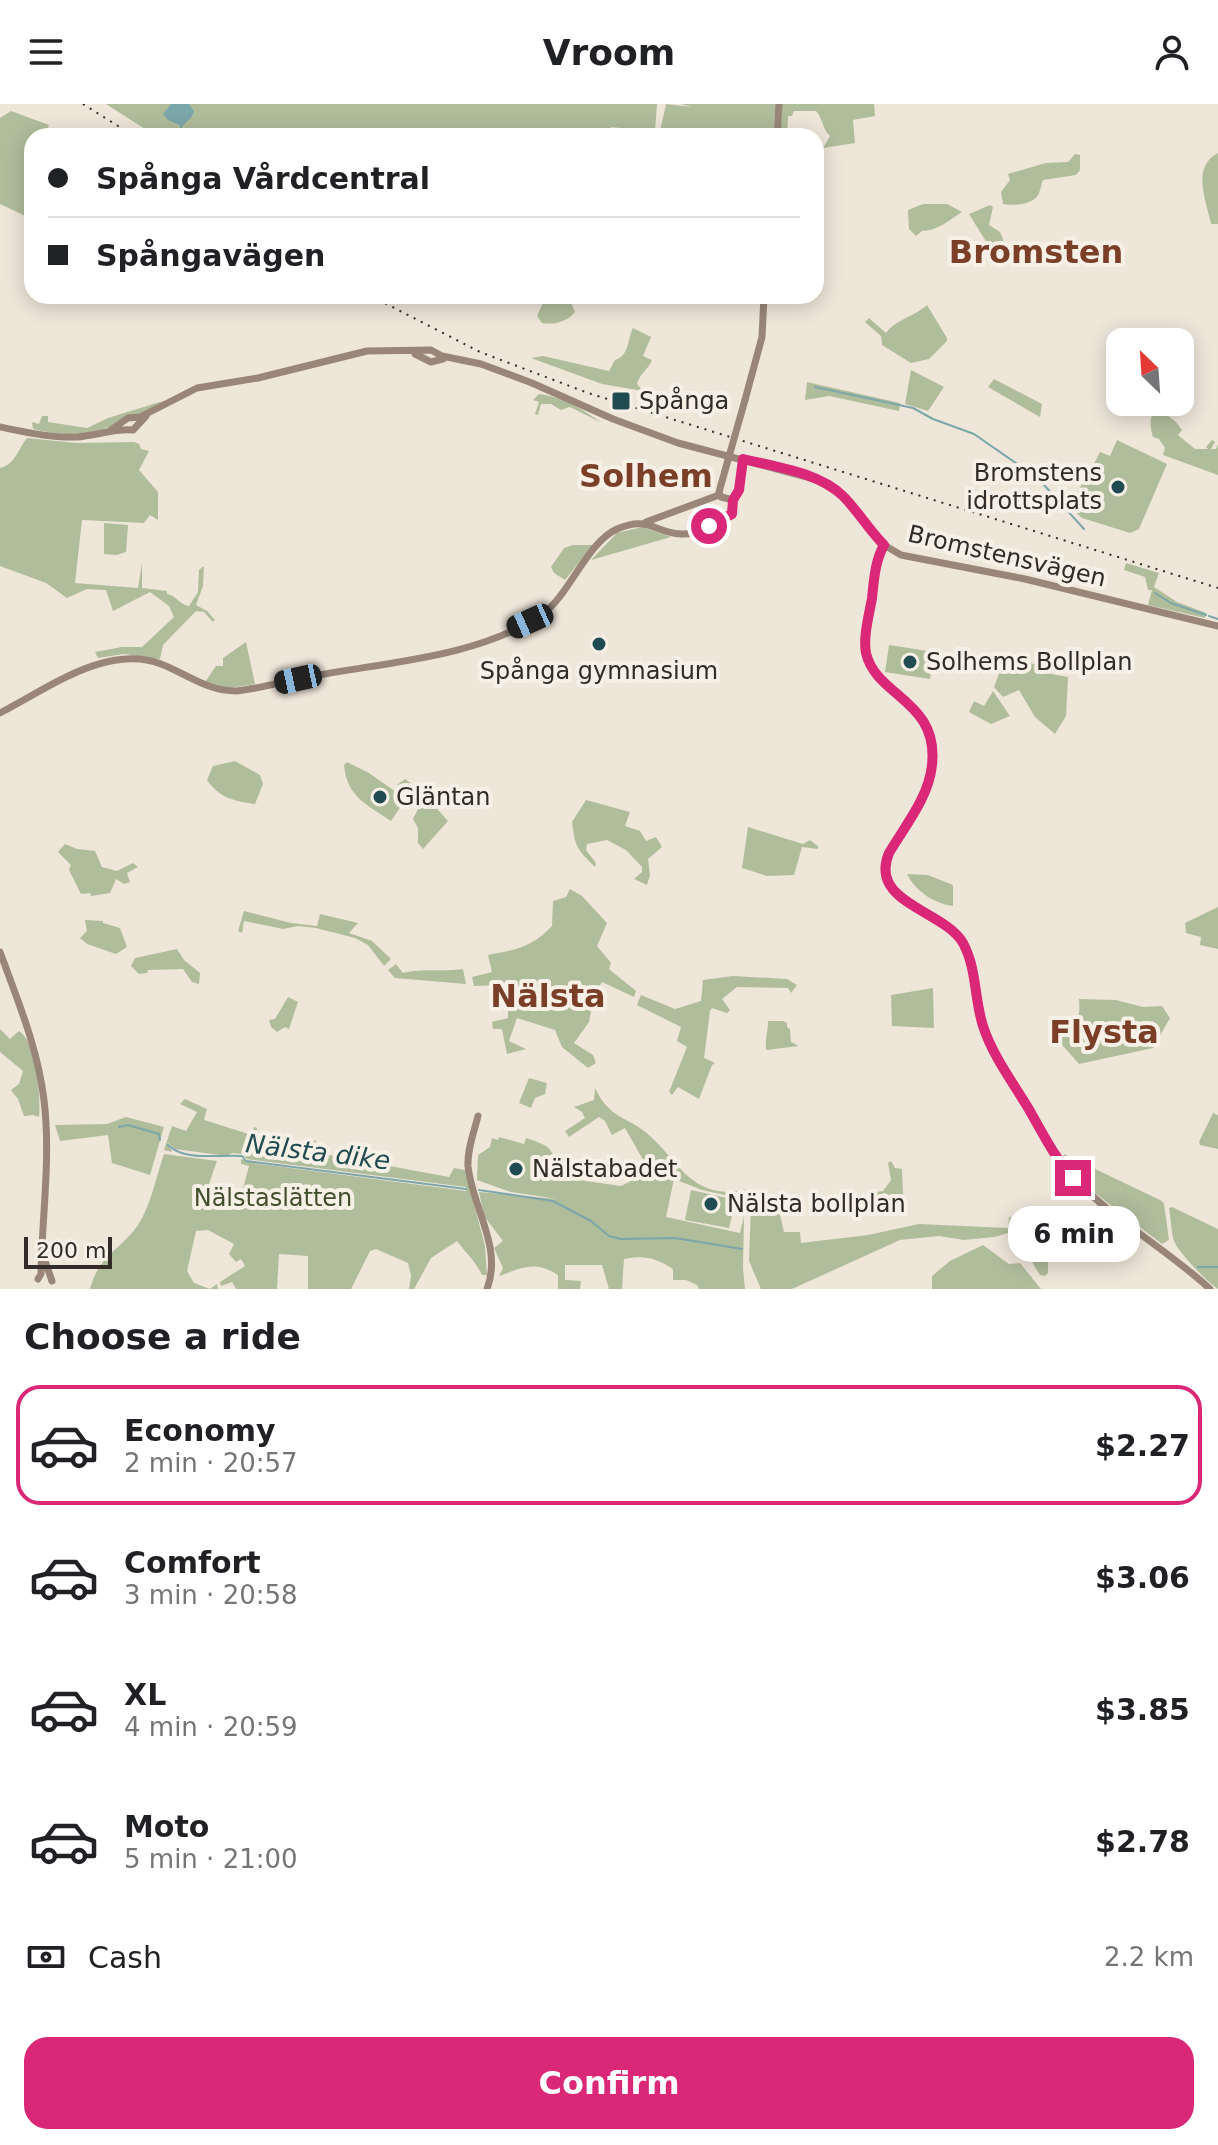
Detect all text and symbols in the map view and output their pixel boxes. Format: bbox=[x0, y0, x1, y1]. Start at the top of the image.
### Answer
icon: menu bbox=[24, 30, 68, 74]
icon: person bbox=[1150, 30, 1194, 74]
text: Vroom bbox=[543, 32, 675, 73]
text: Spånga Vårdcentral bbox=[96, 161, 430, 196]
district label: Bromsten bbox=[949, 233, 1123, 271]
text: Spångavägen bbox=[96, 238, 325, 273]
north arrow bbox=[1106, 328, 1194, 416]
map controls bbox=[1106, 328, 1194, 416]
place label: Spånga bbox=[639, 386, 729, 415]
marker: Spånga bbox=[610, 390, 632, 412]
district label: Solhem bbox=[579, 457, 713, 495]
place label: Bromstens idrottsplats bbox=[966, 459, 1102, 515]
marker: Bromstens idrottsplats bbox=[1109, 478, 1127, 496]
route start bbox=[691, 508, 727, 544]
street label: Bromstensvägen bbox=[905, 520, 1109, 592]
car bbox=[503, 600, 557, 642]
marker: Spånga gymnasium bbox=[590, 635, 608, 653]
place label: Solhems Bollplan bbox=[926, 648, 1132, 676]
marker: Solhems Bollplan bbox=[901, 653, 919, 671]
place label: Spånga gymnasium bbox=[480, 656, 718, 685]
car bbox=[272, 662, 324, 696]
place label: Gläntan bbox=[396, 783, 491, 811]
marker: Gläntan bbox=[371, 788, 389, 806]
district label: Nälsta bbox=[490, 977, 606, 1015]
district label: Flysta bbox=[1049, 1013, 1159, 1051]
water label: Nälsta dike bbox=[244, 1128, 392, 1176]
place label: Nälstabadet bbox=[532, 1155, 677, 1183]
marker: Nälstabadet bbox=[507, 1160, 525, 1178]
route end bbox=[1055, 1160, 1091, 1196]
park label: Nälstaslätten bbox=[194, 1184, 352, 1212]
place label: Nälsta bollplan bbox=[727, 1190, 906, 1218]
marker: Nälsta bollplan bbox=[702, 1195, 720, 1213]
callout: 6 min bbox=[1007, 1206, 1139, 1262]
text: 6 min bbox=[1033, 1219, 1115, 1249]
scale bar bbox=[24, 1233, 112, 1269]
text: 200 m bbox=[36, 1238, 106, 1263]
text: Choose a ride bbox=[24, 1316, 301, 1357]
icon: car bbox=[28, 1409, 100, 1481]
text: Economy bbox=[124, 1413, 276, 1448]
text: $2.27 bbox=[1095, 1428, 1190, 1463]
text: 2 min · 20:57 bbox=[124, 1448, 298, 1478]
icon: car bbox=[28, 1541, 100, 1613]
text: Comfort bbox=[124, 1545, 261, 1580]
text: $3.06 bbox=[1095, 1560, 1190, 1595]
text: 3 min · 20:58 bbox=[124, 1580, 298, 1610]
icon: car bbox=[28, 1673, 100, 1745]
text: XL bbox=[124, 1677, 166, 1712]
text: $3.85 bbox=[1095, 1692, 1190, 1727]
text: 4 min · 20:59 bbox=[124, 1712, 298, 1742]
icon: car bbox=[28, 1805, 100, 1877]
text: Moto bbox=[124, 1809, 209, 1844]
text: $2.78 bbox=[1095, 1824, 1190, 1859]
text: 5 min · 21:00 bbox=[124, 1844, 298, 1874]
icon: cash bbox=[24, 1935, 68, 1979]
text: Cash bbox=[88, 1940, 162, 1975]
text: 2.2 km bbox=[1104, 1942, 1194, 1972]
button: Confirm bbox=[24, 2037, 1194, 2129]

